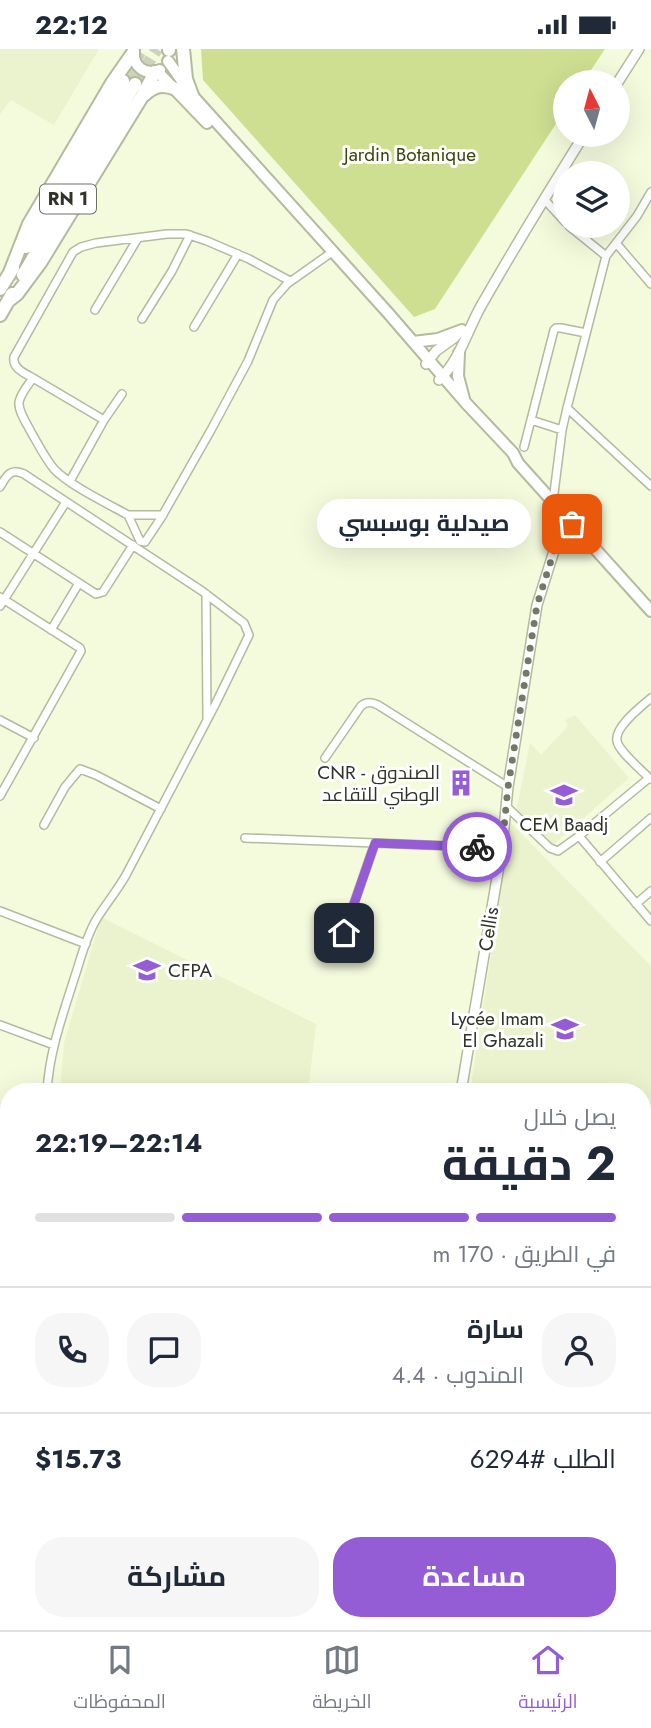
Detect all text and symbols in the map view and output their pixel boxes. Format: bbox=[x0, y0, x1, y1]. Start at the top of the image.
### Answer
text: 22:12 bbox=[35, 6, 108, 44]
north arrow bbox=[553, 70, 630, 147]
map controls bbox=[553, 70, 630, 238]
park label: Jardin Botanique bbox=[341, 141, 476, 168]
button: layers bbox=[553, 161, 630, 238]
road number: RN 1 bbox=[40, 184, 96, 213]
pin bbox=[542, 494, 602, 554]
callout: صيدلية بوسبسي bbox=[316, 499, 530, 549]
icon: bag bbox=[553, 505, 591, 543]
text: صيدلية بوسبسي bbox=[338, 506, 510, 540]
place label: CNR - الصندوق الوطني للتقاعد bbox=[317, 759, 440, 809]
building icon: CNR - الصندوق الوطني للتقاعد bbox=[446, 768, 476, 798]
school or university icon: CEM Baadj bbox=[549, 780, 579, 810]
place label: CEM Baadj bbox=[519, 811, 609, 838]
courier bbox=[442, 812, 512, 882]
icon: bike bbox=[458, 828, 496, 866]
pin bbox=[314, 903, 374, 963]
street label: Cellis bbox=[472, 905, 505, 953]
icon: home bbox=[325, 914, 363, 952]
school or university icon: CFPA bbox=[132, 955, 162, 985]
place label: CFPA bbox=[168, 957, 213, 984]
place label: Lycée Imam El Ghazali bbox=[451, 1005, 544, 1054]
school or university icon: Lycée Imam El Ghazali bbox=[550, 1014, 580, 1044]
text: يصل خلال bbox=[524, 1100, 616, 1134]
text: 22:14–22:19 bbox=[35, 1124, 202, 1162]
text: 2 دقيقة bbox=[442, 1131, 616, 1197]
text: في الطريق · 170 m bbox=[432, 1237, 616, 1271]
text: سارة bbox=[467, 1310, 524, 1348]
button: phone bbox=[35, 1313, 109, 1387]
button: chat bbox=[127, 1313, 201, 1387]
button: person bbox=[542, 1313, 616, 1387]
text: المندوب · 4.4 bbox=[392, 1358, 524, 1392]
text: $15.73 bbox=[35, 1440, 121, 1478]
text: الطلب #6294 bbox=[470, 1440, 616, 1478]
button: مشاركة bbox=[35, 1537, 319, 1617]
button: مساعدة bbox=[333, 1537, 616, 1617]
tab: المحفوظات bbox=[73, 1641, 166, 1719]
tab: الخريطة bbox=[312, 1641, 372, 1719]
tab: الرئيسية bbox=[518, 1641, 578, 1719]

